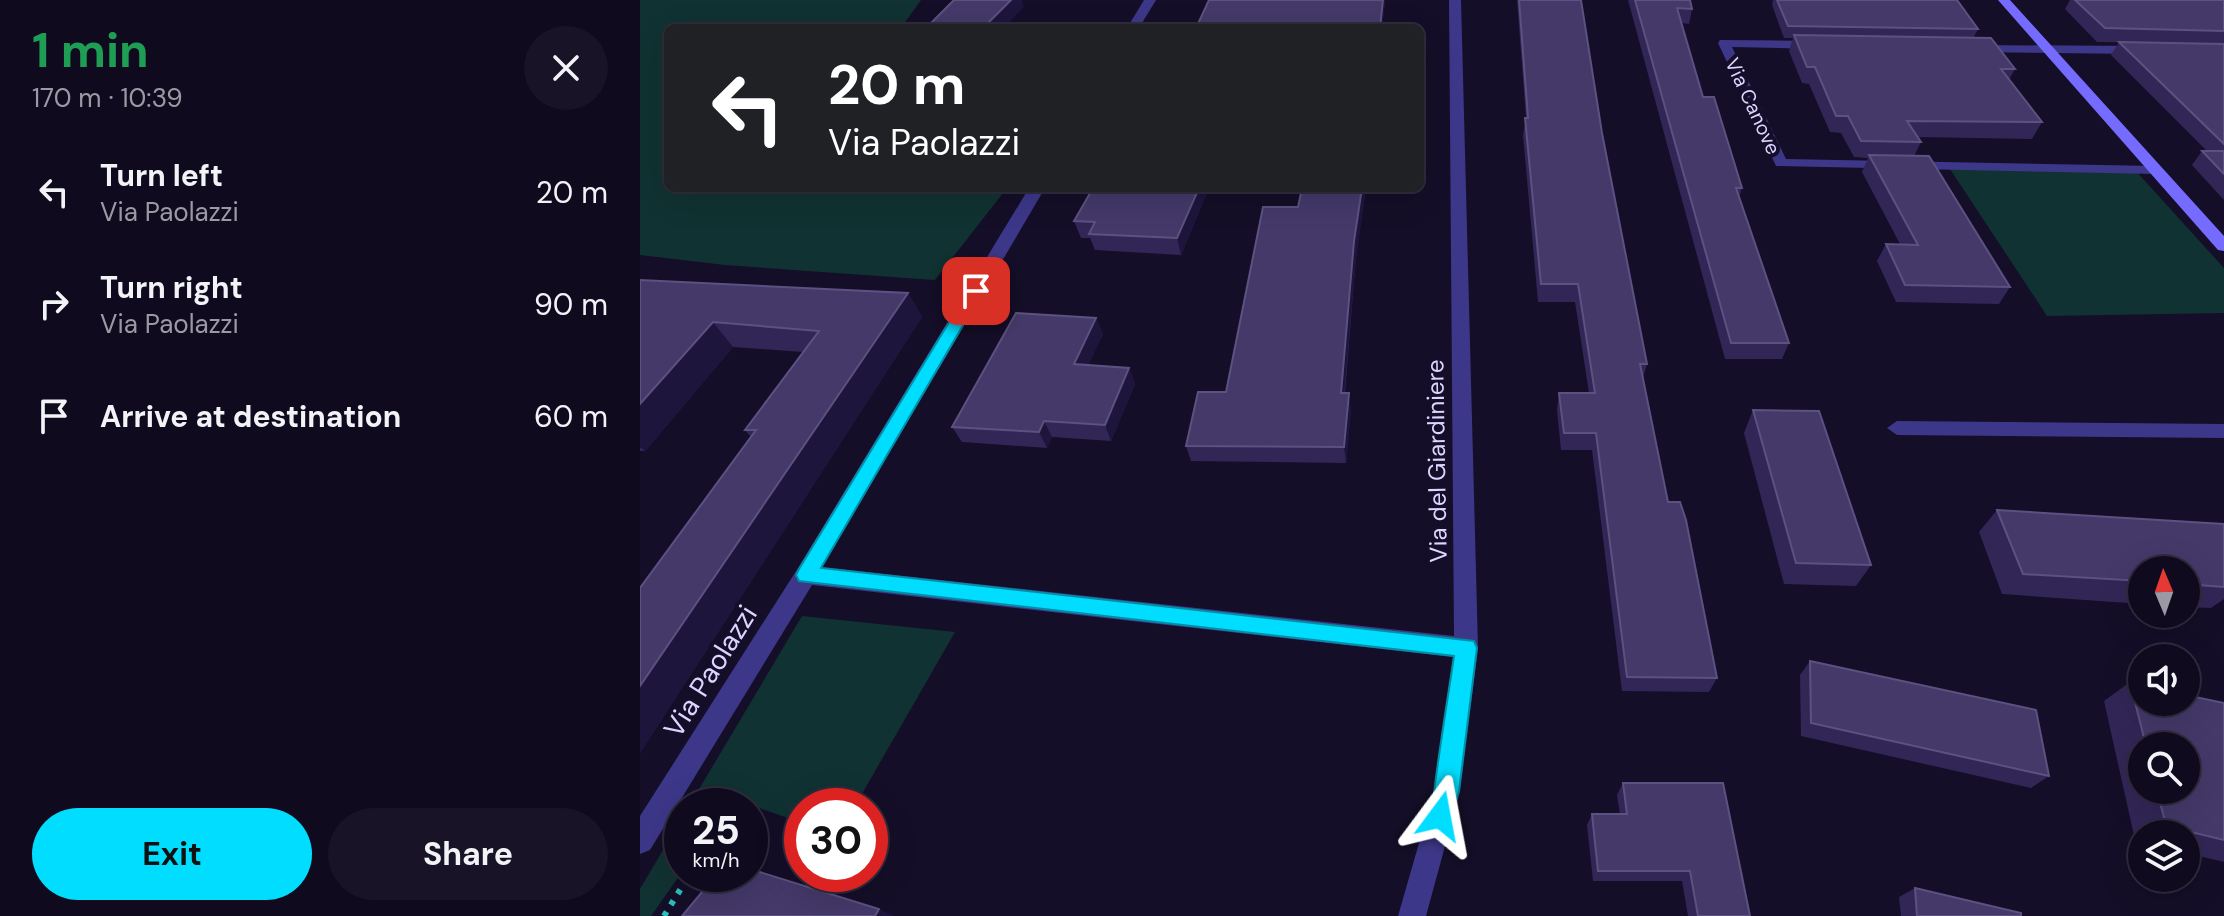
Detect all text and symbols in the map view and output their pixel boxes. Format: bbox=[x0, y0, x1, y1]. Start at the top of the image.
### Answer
text: 1 min bbox=[32, 19, 149, 82]
button: close bbox=[524, 26, 608, 110]
text: 20 m bbox=[828, 48, 965, 121]
street label: Via Canove bbox=[1719, 53, 1787, 159]
icon: left bbox=[696, 56, 800, 160]
text: 170 m · 10:39 bbox=[32, 81, 183, 115]
text: Via Paolazzi bbox=[828, 119, 1020, 166]
text: Turn left bbox=[100, 156, 223, 195]
icon: left bbox=[32, 170, 76, 214]
text: 20 m bbox=[536, 173, 608, 212]
text: Via Paolazzi bbox=[100, 195, 239, 229]
pin bbox=[942, 257, 1010, 325]
text: Turn right bbox=[100, 268, 243, 307]
icon: arrive bbox=[954, 269, 998, 313]
icon: right bbox=[32, 282, 76, 326]
text: 90 m bbox=[534, 285, 608, 324]
text: Via Paolazzi bbox=[100, 307, 239, 341]
street label: Via del Giardiniere bbox=[1419, 359, 1454, 563]
icon: arrive bbox=[32, 394, 76, 438]
text: Arrive at destination bbox=[100, 397, 401, 436]
text: 60 m bbox=[534, 397, 608, 436]
north arrow bbox=[2128, 556, 2200, 628]
map controls bbox=[2128, 556, 2200, 892]
street label: Via Paolazzi bbox=[655, 598, 766, 744]
button: sound bbox=[2128, 644, 2200, 716]
button: search bbox=[2128, 732, 2200, 804]
position arrow bbox=[1398, 774, 1482, 858]
speed limit sign: 30 bbox=[784, 788, 888, 892]
text: 25 bbox=[692, 804, 740, 856]
button: Exit bbox=[32, 808, 312, 900]
button: Share bbox=[328, 808, 608, 900]
button: layers bbox=[2128, 820, 2200, 892]
text: km/h bbox=[692, 847, 740, 873]

